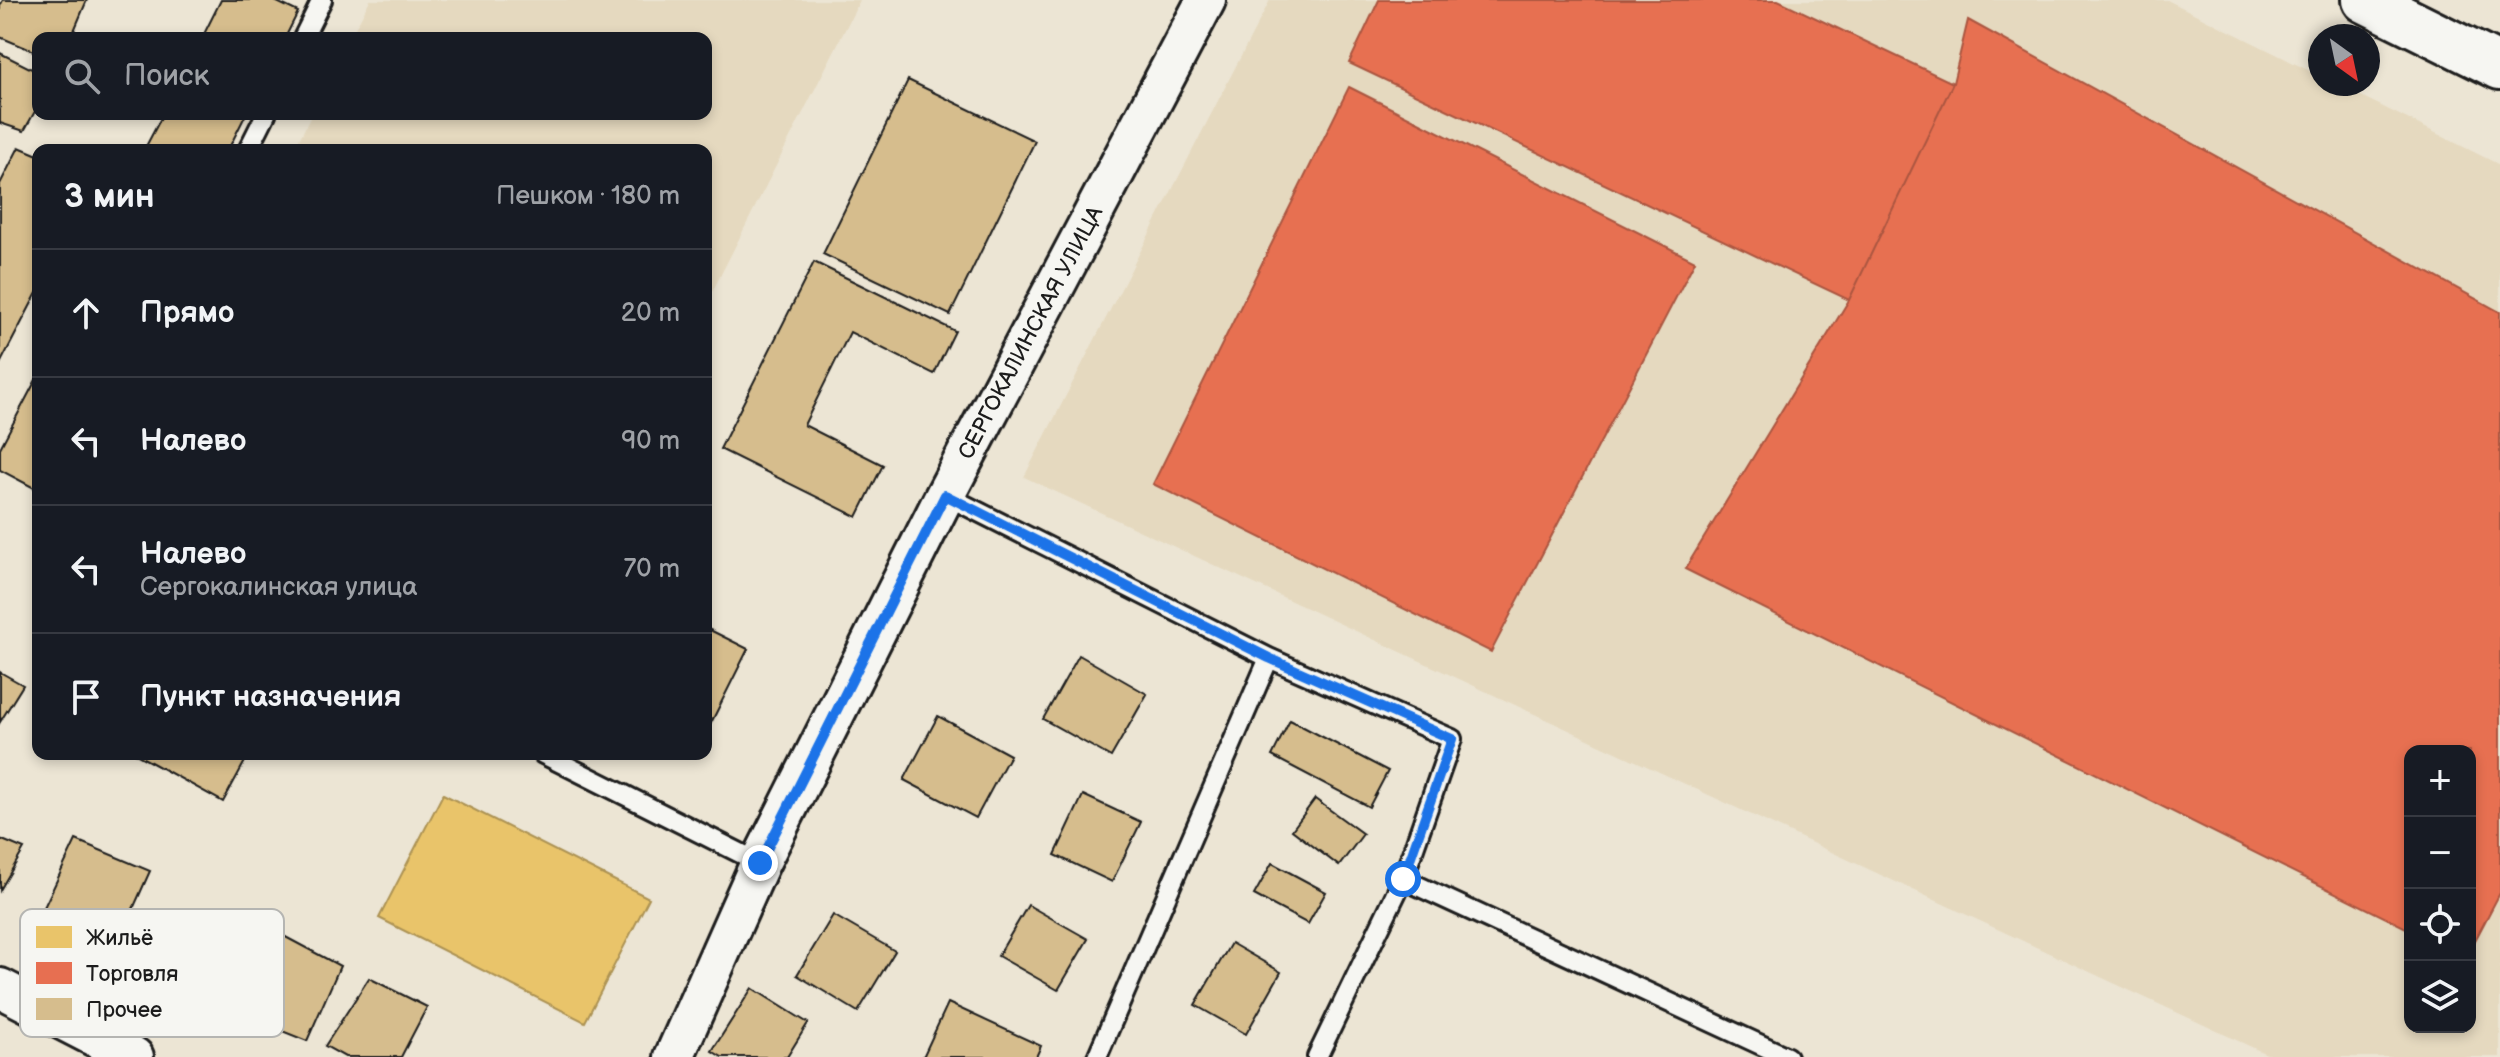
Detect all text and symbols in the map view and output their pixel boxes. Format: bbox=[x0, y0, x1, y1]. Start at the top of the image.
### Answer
north arrow bbox=[2308, 24, 2380, 96]
search box bbox=[32, 32, 712, 120]
icon: search bbox=[60, 54, 104, 98]
text: Поиск bbox=[124, 58, 210, 94]
text: 3 мин bbox=[64, 176, 155, 217]
text: Пешком · 180 m bbox=[496, 181, 680, 212]
street label: СЕРГОКАЛИНСКАЯ УЛИЦА bbox=[953, 201, 1110, 464]
icon: ahead bbox=[64, 291, 108, 335]
text: Прямо bbox=[140, 295, 234, 331]
text: 20 m bbox=[621, 298, 680, 329]
icon: left bbox=[64, 419, 108, 463]
text: Налево bbox=[140, 423, 246, 459]
text: 90 m bbox=[621, 426, 680, 457]
text: Налево bbox=[140, 536, 246, 572]
icon: left bbox=[64, 547, 108, 591]
text: 70 m bbox=[623, 554, 680, 585]
text: Сергокалинская улица bbox=[140, 572, 418, 603]
icon: arrive bbox=[64, 675, 108, 719]
text: Пункт назначения bbox=[140, 679, 401, 715]
map controls bbox=[2404, 745, 2476, 1033]
button: + bbox=[2404, 745, 2476, 817]
button: − bbox=[2404, 817, 2476, 889]
route end bbox=[742, 845, 778, 881]
route start bbox=[1385, 861, 1421, 897]
button: locate bbox=[2404, 889, 2476, 961]
legend bbox=[20, 909, 284, 1037]
text: Жильё bbox=[86, 925, 153, 952]
text: Торговля bbox=[86, 961, 178, 988]
button: layers bbox=[2404, 961, 2476, 1033]
text: Прочее bbox=[86, 997, 162, 1024]

